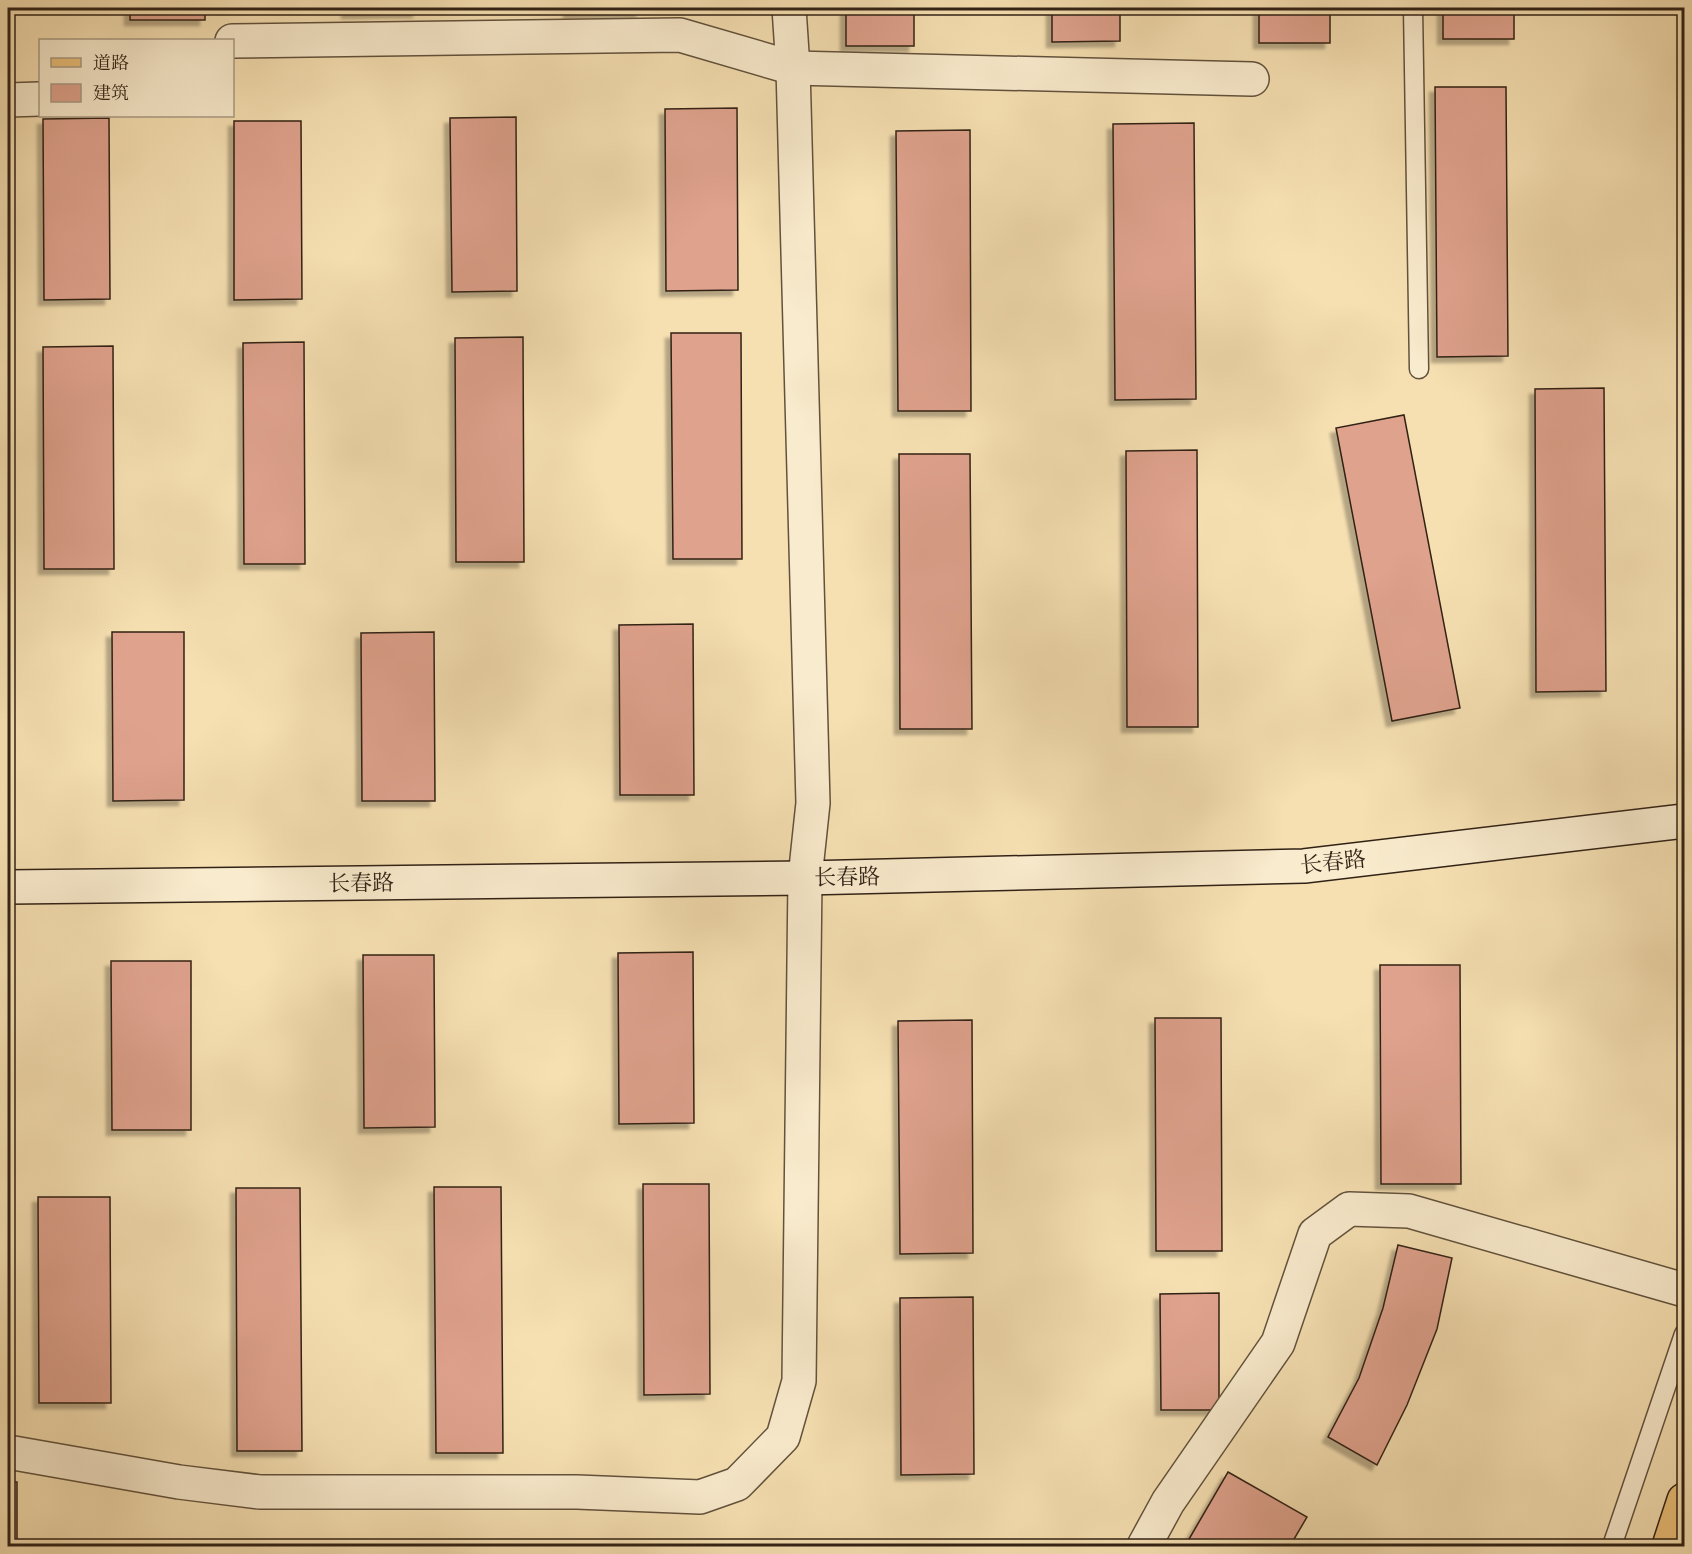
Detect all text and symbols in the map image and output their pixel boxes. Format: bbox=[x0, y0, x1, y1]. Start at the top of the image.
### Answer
legend bbox=[39, 39, 234, 117]
text: 道路 bbox=[93, 52, 129, 74]
text: 建筑 bbox=[93, 82, 129, 104]
street label: 长春路 bbox=[1299, 845, 1367, 879]
street label: 长春路 bbox=[814, 863, 880, 891]
street label: 长春路 bbox=[328, 869, 394, 897]

